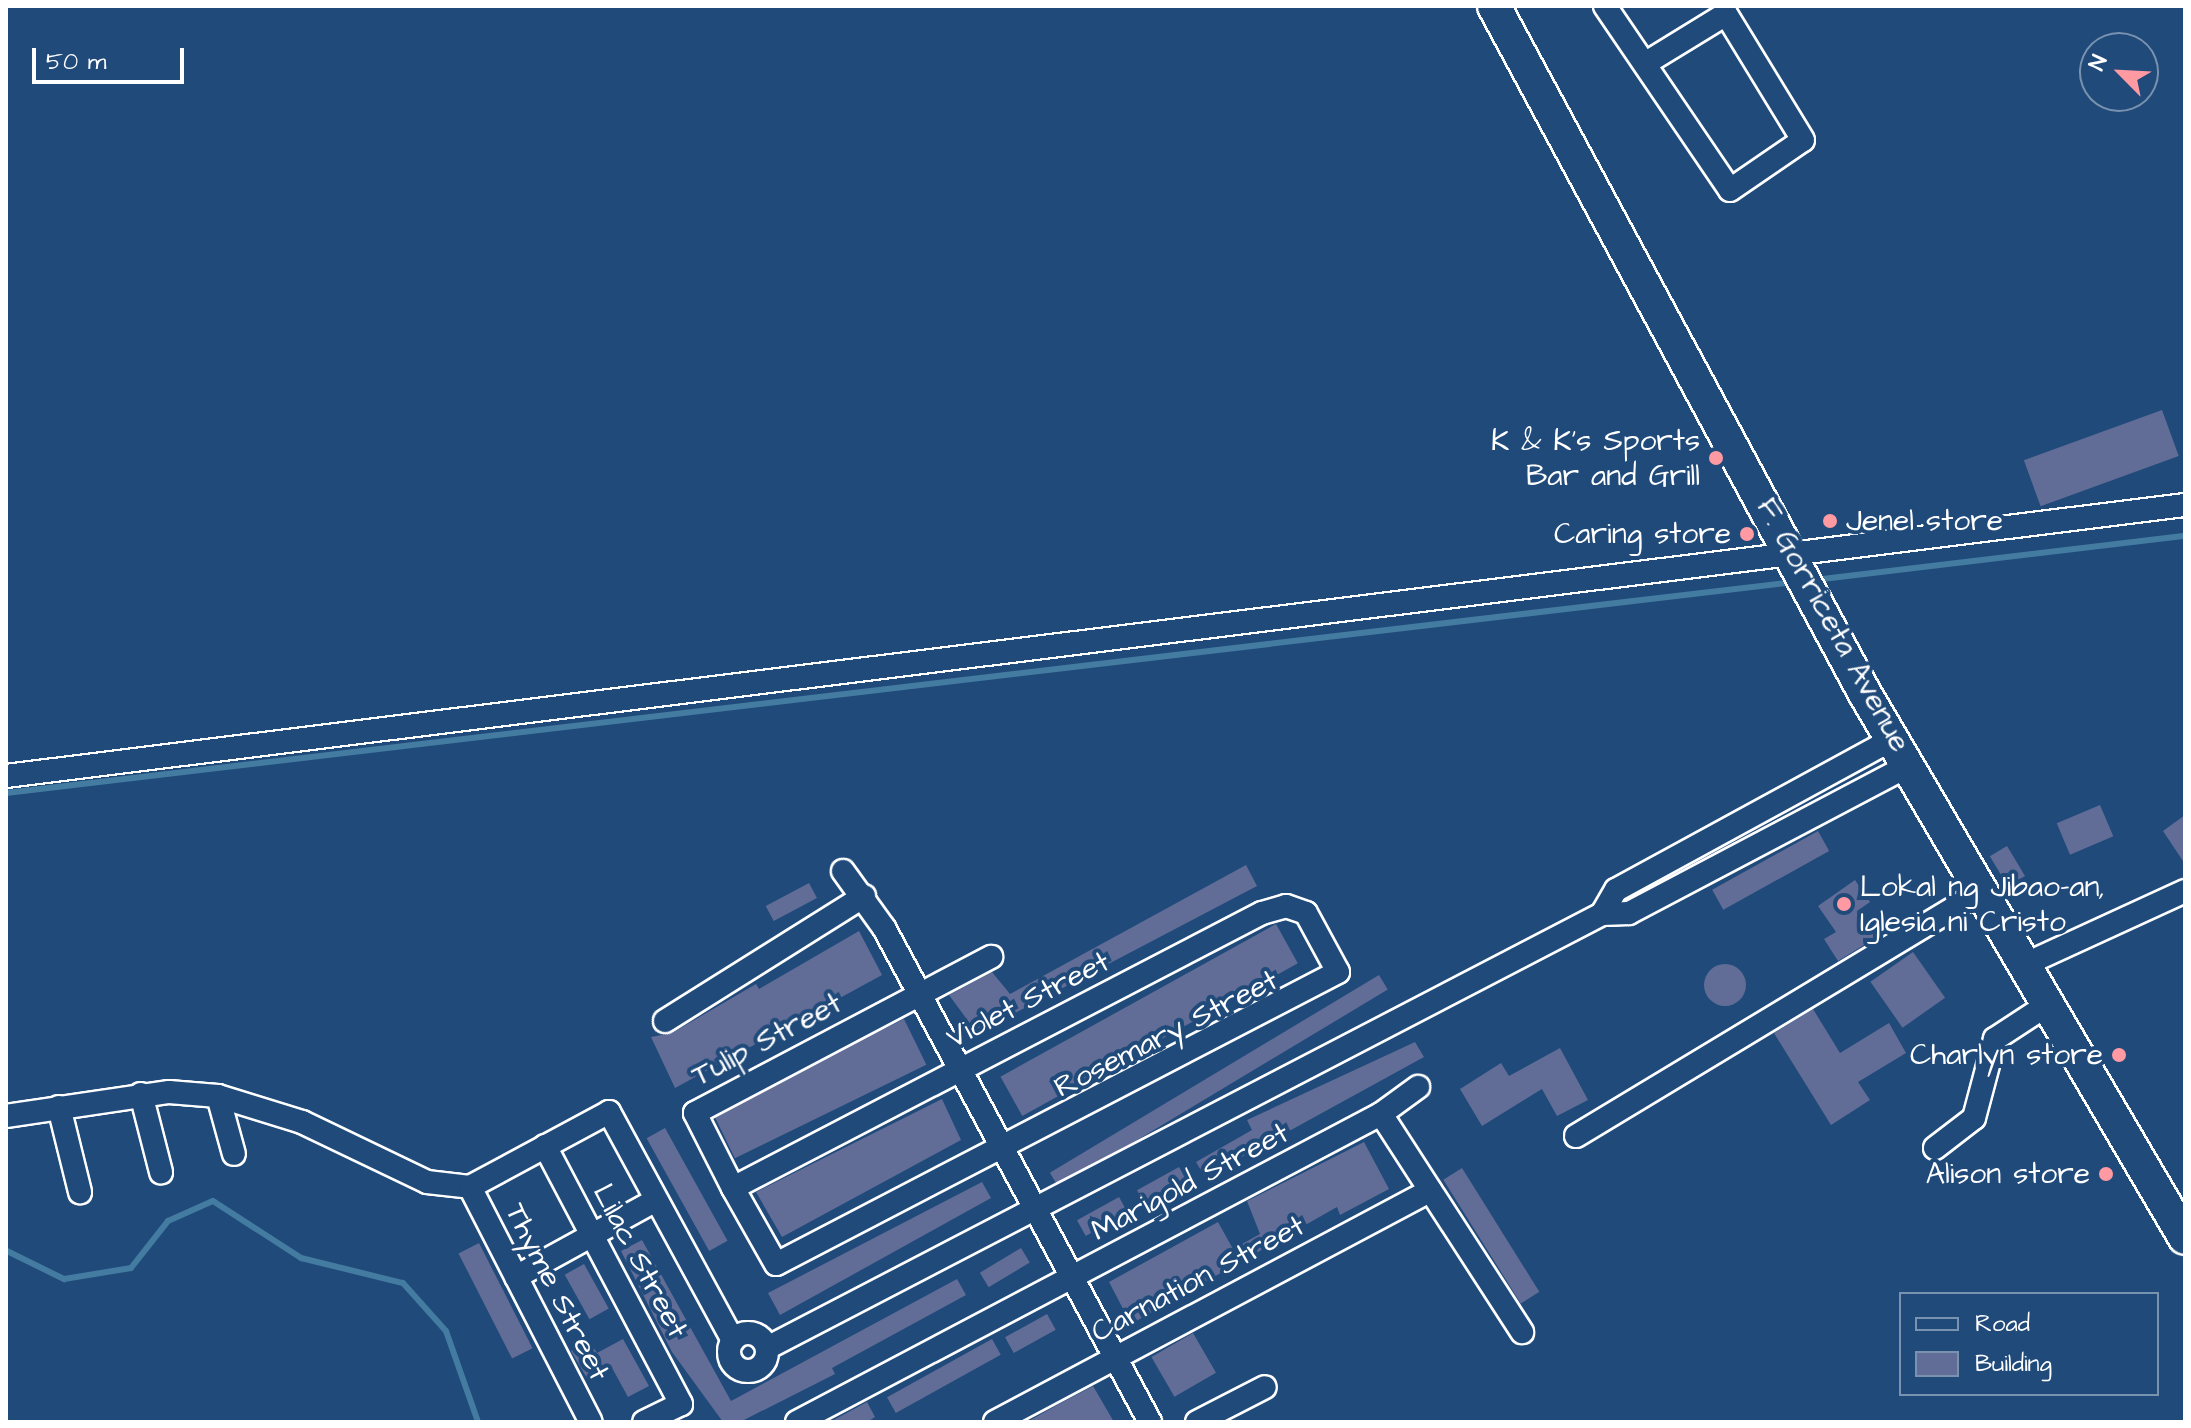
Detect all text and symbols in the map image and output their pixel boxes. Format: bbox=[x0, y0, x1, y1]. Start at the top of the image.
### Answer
scale bar bbox=[36, 32, 188, 82]
north arrow bbox=[2079, 32, 2159, 112]
text: 50 m bbox=[46, 45, 106, 79]
text: N bbox=[2081, 50, 2115, 75]
place label: K & K's Sports Bar and Grill bbox=[1491, 423, 1700, 494]
marker: K & K's Sports Bar and Grill bbox=[1707, 449, 1725, 467]
street label: F. Gorriceta Avenue bbox=[1748, 492, 1918, 758]
place label: Jenel store bbox=[1846, 503, 2003, 539]
marker: Jenel store bbox=[1821, 512, 1839, 530]
place label: Caring store bbox=[1554, 516, 1731, 552]
marker: Caring store bbox=[1738, 525, 1756, 543]
place label: Lokal ng Jibao-an, Iglesia ni Cristo bbox=[1860, 869, 2105, 940]
marker: Lokal ng Jibao-an, Iglesia ni Cristo bbox=[1835, 895, 1853, 913]
street label: Violet Street bbox=[941, 944, 1115, 1056]
street label: Rosemary Street bbox=[1048, 962, 1284, 1106]
street label: Tulip Street bbox=[686, 986, 848, 1094]
place label: Charlyn store bbox=[1910, 1037, 2103, 1073]
marker: Charlyn store bbox=[2110, 1046, 2128, 1064]
street label: Marigold Street bbox=[1085, 1115, 1295, 1249]
place label: Alison store bbox=[1926, 1156, 2090, 1192]
marker: Alison store bbox=[2097, 1165, 2115, 1183]
street label: Lilac Street bbox=[584, 1178, 696, 1344]
street label: Thyme Street bbox=[497, 1197, 617, 1387]
street label: Carnation Street bbox=[1085, 1208, 1311, 1350]
legend bbox=[1899, 1292, 2159, 1396]
text: Road bbox=[1975, 1307, 2030, 1341]
text: Building bbox=[1975, 1347, 2052, 1381]

